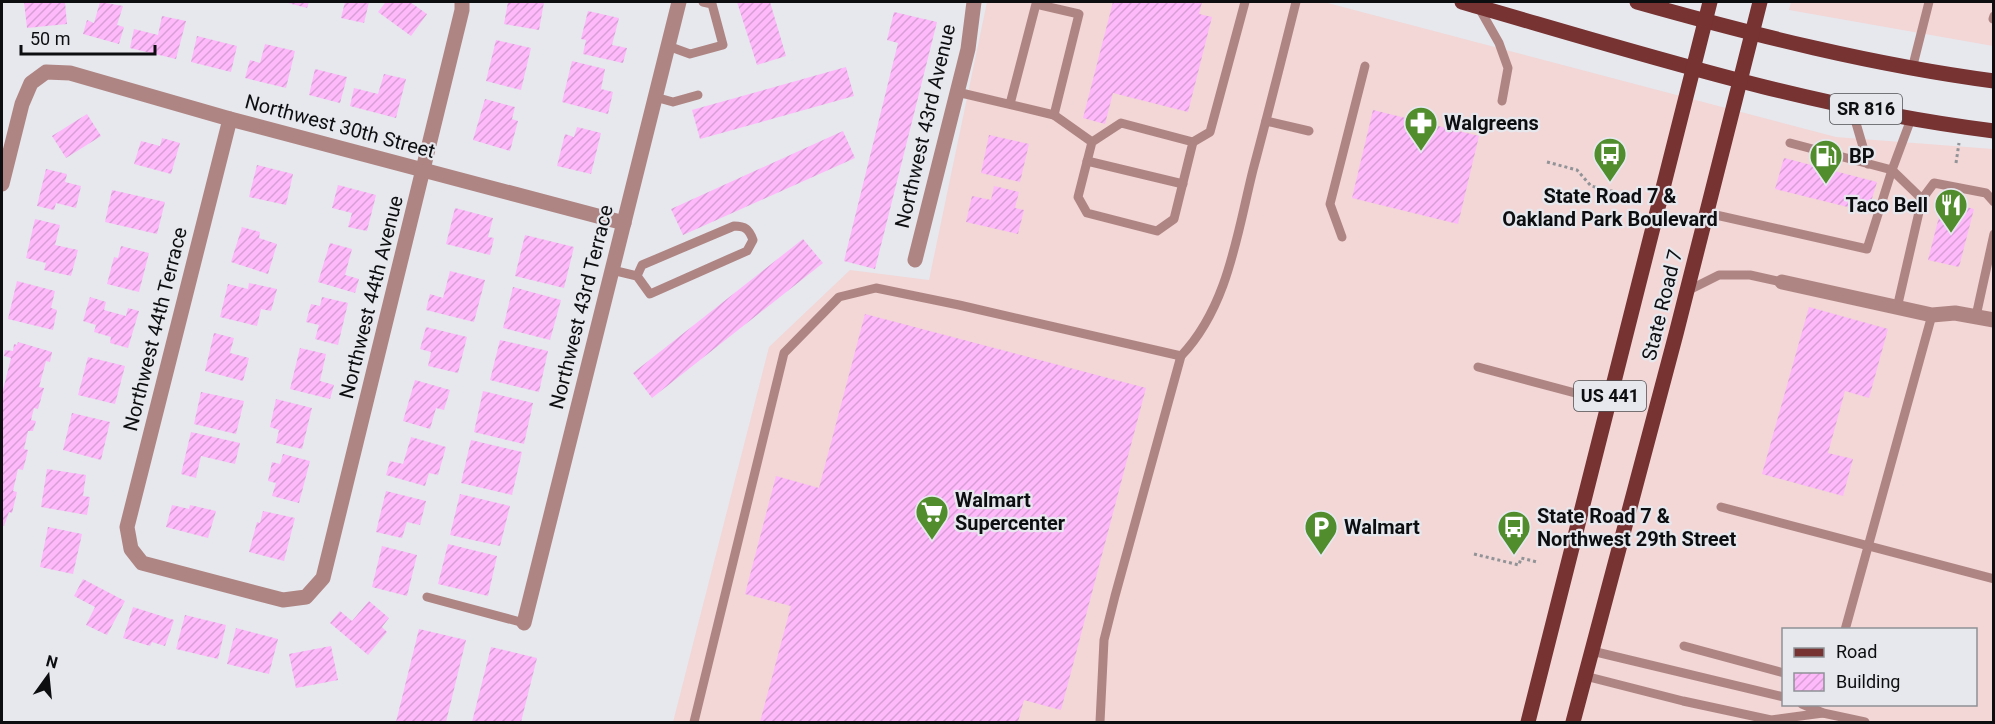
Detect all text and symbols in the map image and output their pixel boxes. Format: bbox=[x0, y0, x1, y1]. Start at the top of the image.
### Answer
scale bar bbox=[21, 18, 154, 56]
street label: Northwest 43rd Avenue bbox=[890, 22, 960, 230]
text: 50 m bbox=[30, 28, 70, 49]
street label: Northwest 30th Street bbox=[242, 89, 438, 163]
road number: SR 816 bbox=[1830, 94, 1902, 124]
pharmacy icon: Walgreens bbox=[1403, 105, 1439, 152]
place label: Walgreens bbox=[1444, 111, 1539, 135]
bus stop icon: State Road 7 & Oakland Park Boulevard bbox=[1592, 136, 1628, 183]
fuel station icon: BP bbox=[1808, 138, 1844, 185]
place label: BP bbox=[1849, 144, 1875, 168]
place label: State Road 7 & Oakland Park Boulevard bbox=[1502, 184, 1718, 231]
restaurant icon: Taco Bell bbox=[1933, 187, 1969, 234]
street label: Northwest 44th Avenue bbox=[334, 193, 408, 401]
place label: Taco Bell bbox=[1846, 193, 1928, 217]
street label: Northwest 43rd Terrace bbox=[544, 202, 618, 412]
street label: Northwest 44th Terrace bbox=[118, 225, 192, 433]
street label: State Road 7 bbox=[1637, 247, 1687, 363]
road number: US 441 bbox=[1574, 381, 1646, 411]
place label: Walmart Supercenter bbox=[955, 488, 1066, 535]
supermarket icon: Walmart Supercenter bbox=[914, 494, 950, 541]
place label: State Road 7 & Northwest 29th Street bbox=[1537, 504, 1736, 551]
parking icon: Walmart bbox=[1303, 509, 1339, 556]
bus stop icon: State Road 7 & Northwest 29th Street bbox=[1496, 509, 1532, 556]
place label: Walmart bbox=[1344, 515, 1420, 539]
legend bbox=[1782, 628, 1977, 706]
text: Road bbox=[1836, 641, 1877, 662]
north arrow bbox=[18, 646, 78, 706]
text: N bbox=[44, 651, 60, 673]
text: Building bbox=[1836, 671, 1900, 692]

